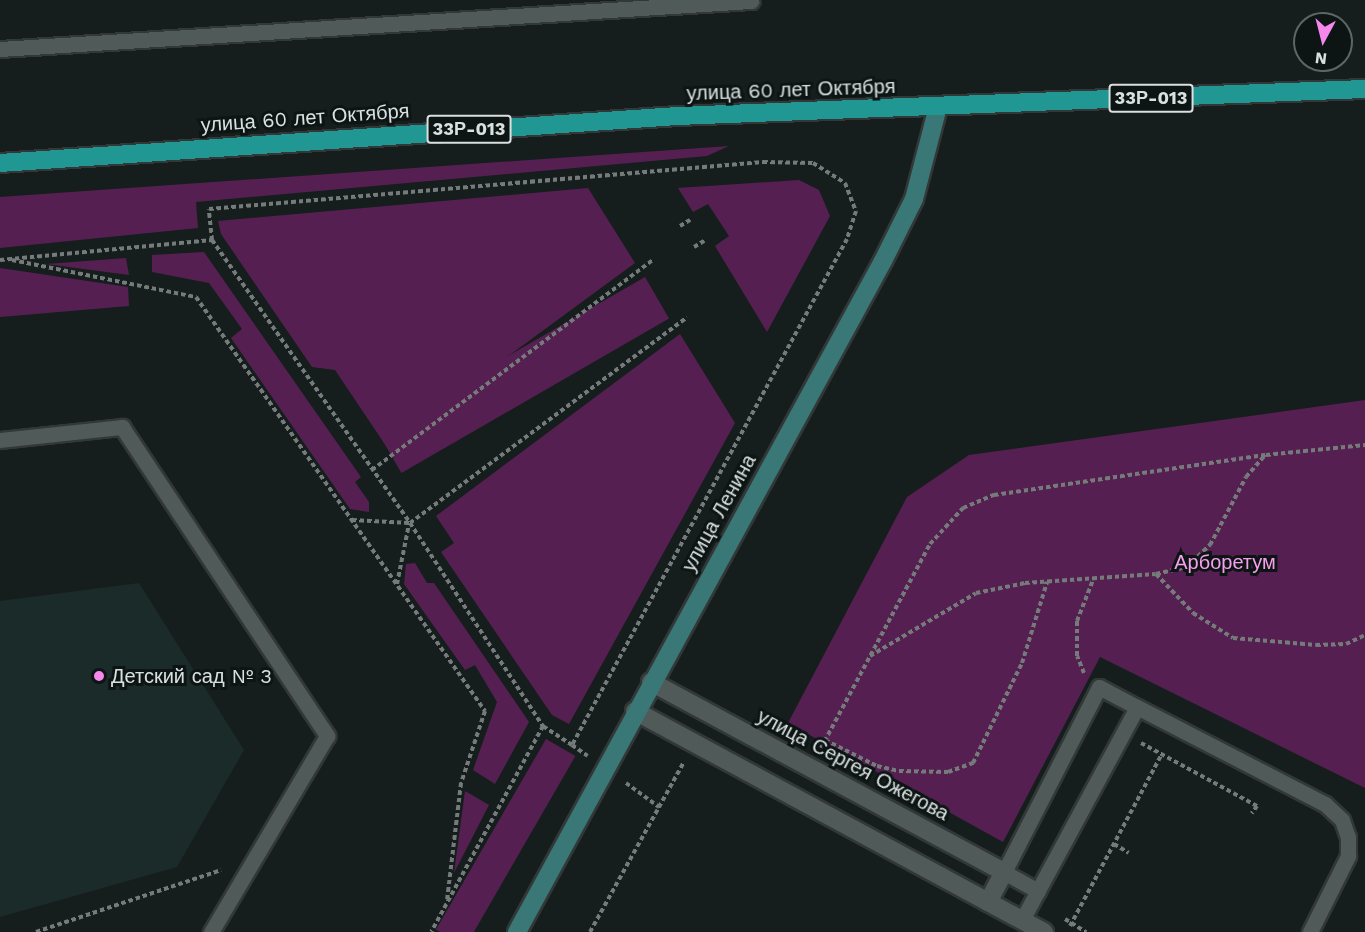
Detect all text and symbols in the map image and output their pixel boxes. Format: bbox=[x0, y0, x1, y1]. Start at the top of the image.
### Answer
north arrow bbox=[1293, 12, 1353, 72]
text: N bbox=[1314, 48, 1328, 69]
street label: улица 60 лет Октября bbox=[686, 74, 896, 106]
road number: 33Р-013 bbox=[1108, 83, 1194, 113]
street label: улица 60 лет Октября bbox=[200, 99, 410, 137]
road number: 33Р-013 bbox=[426, 114, 512, 144]
street label: улица Ленина bbox=[677, 450, 761, 576]
park label: Арборетум bbox=[1174, 550, 1276, 574]
place label: Детский сад № 3 bbox=[111, 664, 272, 688]
marker: Детский сад № 3 bbox=[92, 669, 106, 683]
street label: улица Сергея Ожегова bbox=[753, 704, 953, 826]

